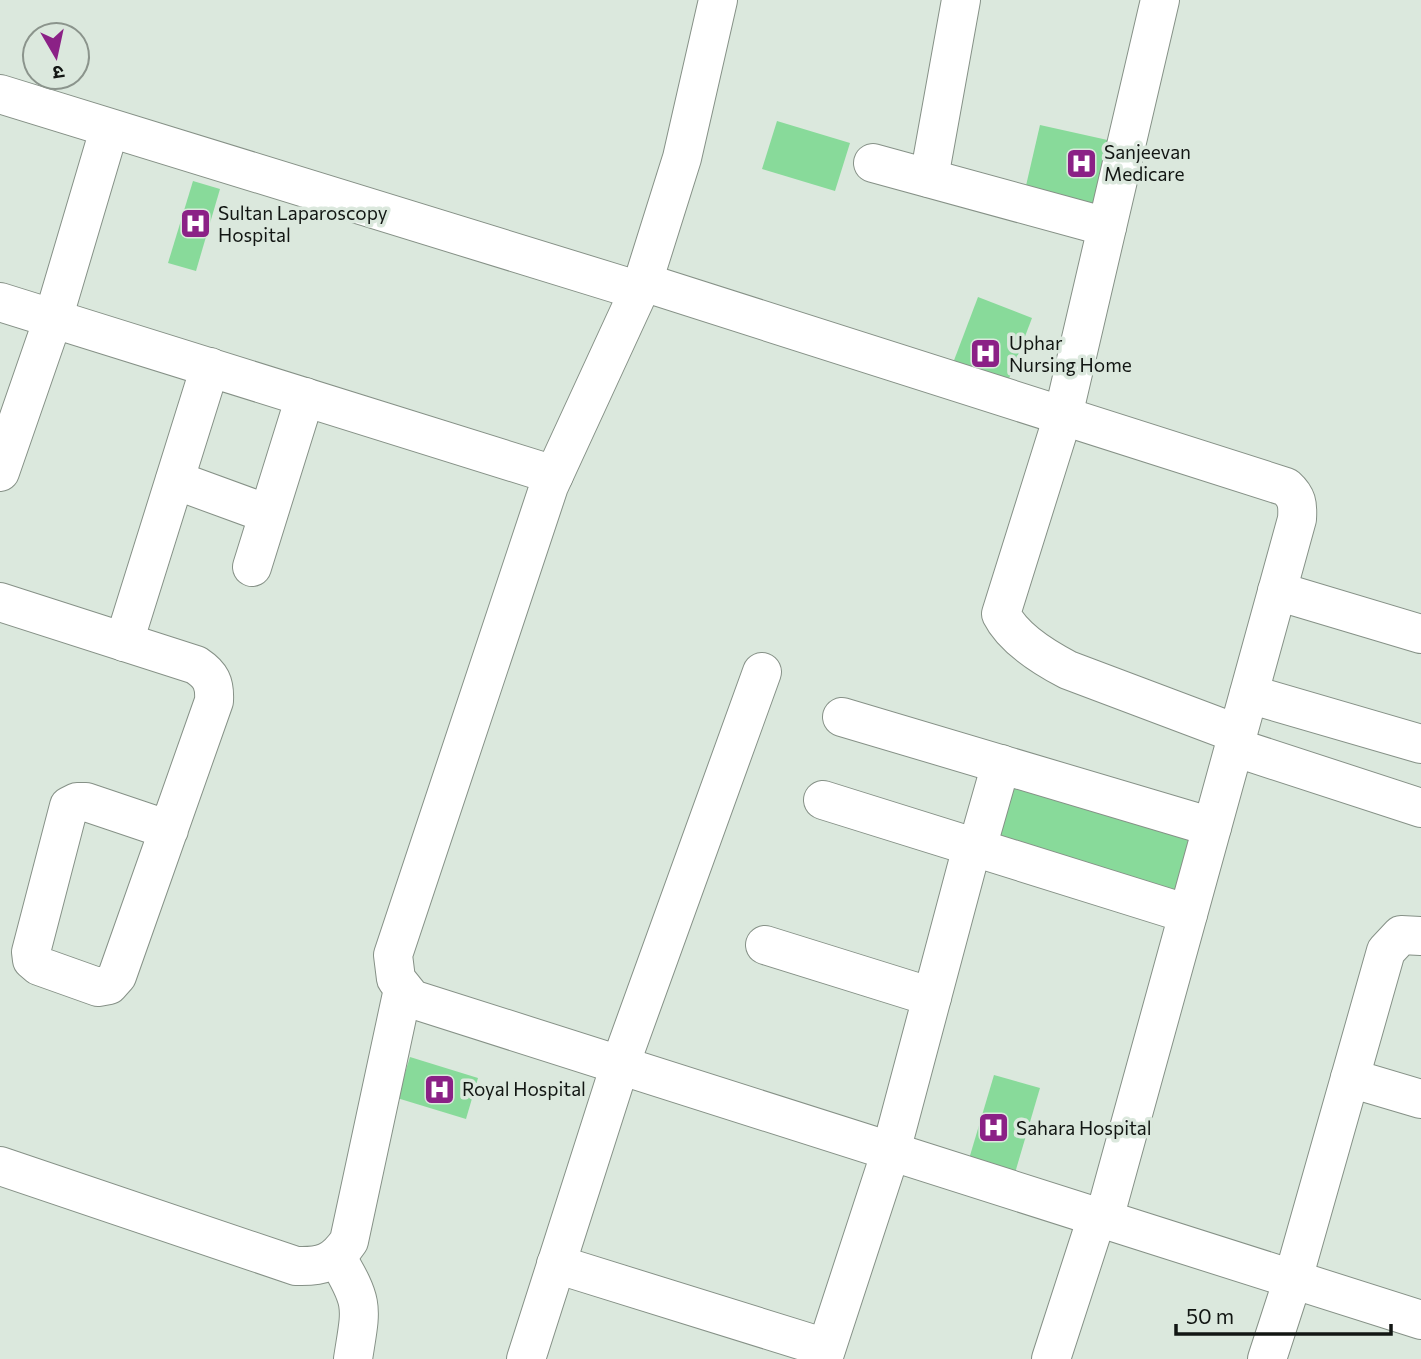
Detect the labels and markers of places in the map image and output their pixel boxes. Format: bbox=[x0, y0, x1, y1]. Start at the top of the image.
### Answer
place label: Sanjeevan Medicare bbox=[1104, 140, 1191, 185]
hospital icon: Sanjeevan Medicare bbox=[1064, 146, 1098, 180]
place label: Sultan Laparoscopy Hospital bbox=[218, 201, 388, 246]
hospital icon: Sultan Laparoscopy Hospital bbox=[178, 207, 212, 241]
place label: Uphar Nursing Home bbox=[1009, 331, 1132, 376]
hospital icon: Uphar Nursing Home bbox=[969, 337, 1003, 371]
hospital icon: Royal Hospital bbox=[422, 1072, 456, 1106]
place label: Royal Hospital bbox=[462, 1077, 586, 1100]
hospital icon: Sahara Hospital bbox=[976, 1111, 1010, 1145]
place label: Sahara Hospital bbox=[1016, 1116, 1152, 1139]

